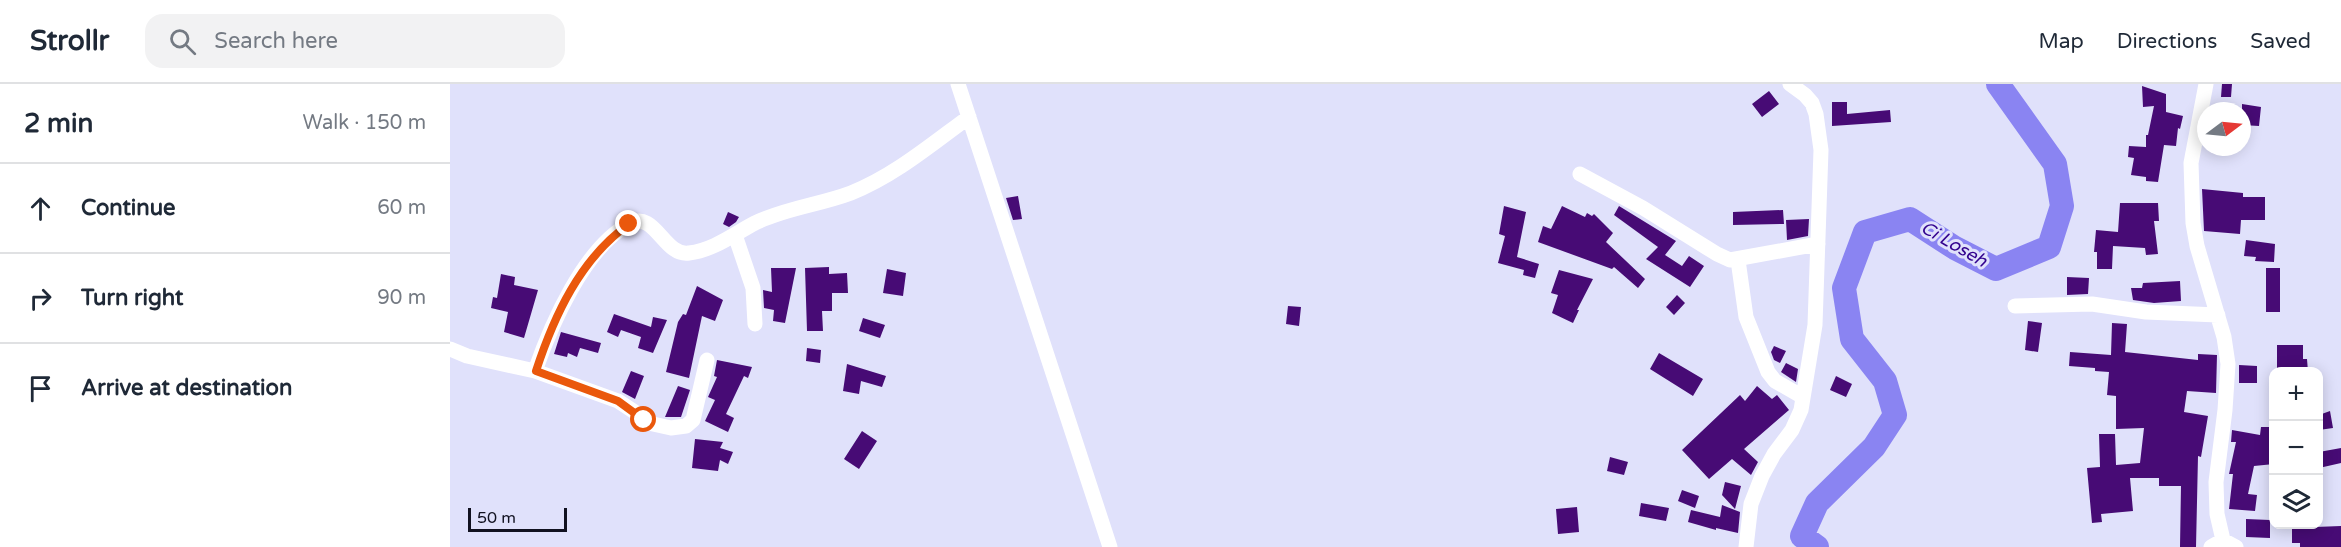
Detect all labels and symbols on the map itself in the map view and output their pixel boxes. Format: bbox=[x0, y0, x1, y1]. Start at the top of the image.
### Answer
north arrow bbox=[2197, 102, 2251, 156]
route end bbox=[615, 210, 641, 236]
water label: Ci Loseh bbox=[1917, 216, 1992, 272]
route start bbox=[630, 406, 656, 432]
scale bar bbox=[468, 505, 567, 532]

